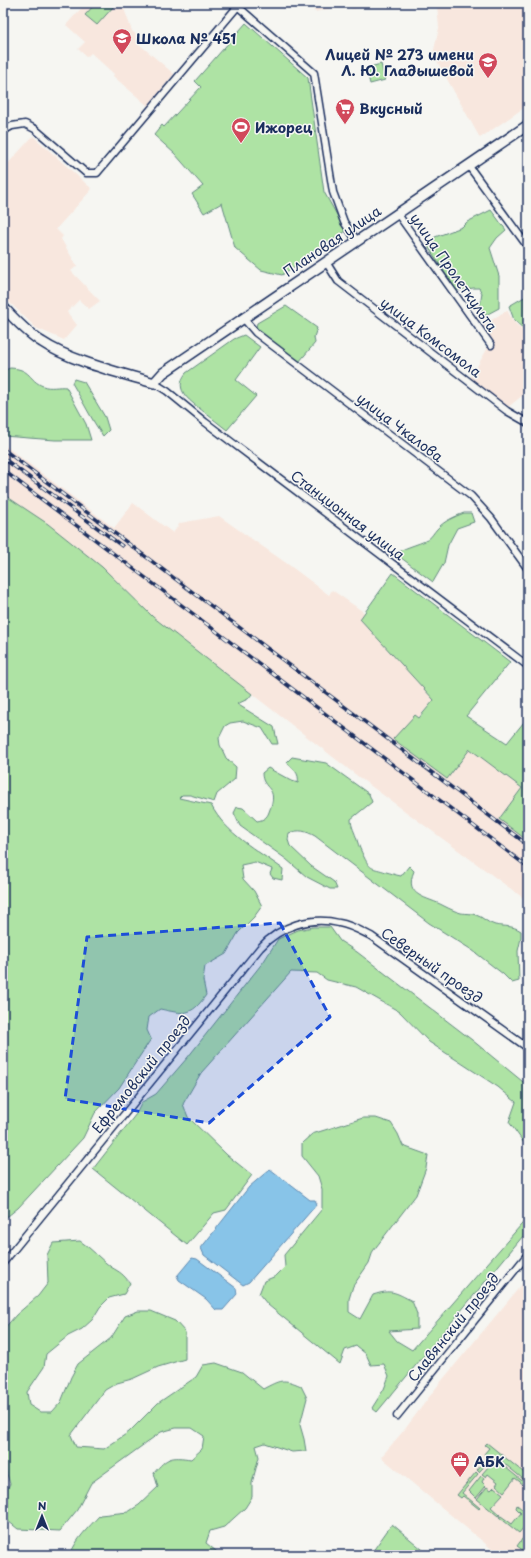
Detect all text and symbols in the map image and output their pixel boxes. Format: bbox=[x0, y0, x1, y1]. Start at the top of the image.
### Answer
school or university icon: Школа № 451 bbox=[111, 27, 133, 55]
place label: Школа № 451 bbox=[136, 28, 236, 49]
place label: Лицей № 273 имени Л. Ю. Гладышевой bbox=[325, 44, 474, 81]
school or university icon: Лицей № 273 имени Л. Ю. Гладышевой bbox=[477, 51, 499, 79]
supermarket icon: Вкусный bbox=[334, 97, 356, 125]
place label: Вкусный bbox=[359, 98, 423, 119]
sports icon: Ижорец bbox=[230, 116, 252, 144]
place label: Ижорец bbox=[255, 117, 313, 138]
street label: Плановая улица bbox=[279, 200, 385, 282]
street label: улица Пролеткульта bbox=[405, 208, 503, 336]
street label: улица Комсомола bbox=[376, 292, 486, 382]
street label: улица Чкалова bbox=[352, 387, 448, 467]
street label: Станционная улица bbox=[287, 465, 410, 565]
street label: Северный проезд bbox=[377, 922, 487, 1008]
street label: Ефремовский проезд bbox=[87, 1010, 195, 1138]
street label: Славянский проезд bbox=[402, 1268, 504, 1386]
office icon: АБК bbox=[449, 1450, 471, 1478]
place label: АБК bbox=[474, 1451, 505, 1472]
north arrow bbox=[22, 1496, 62, 1536]
text: N bbox=[38, 1497, 47, 1514]

